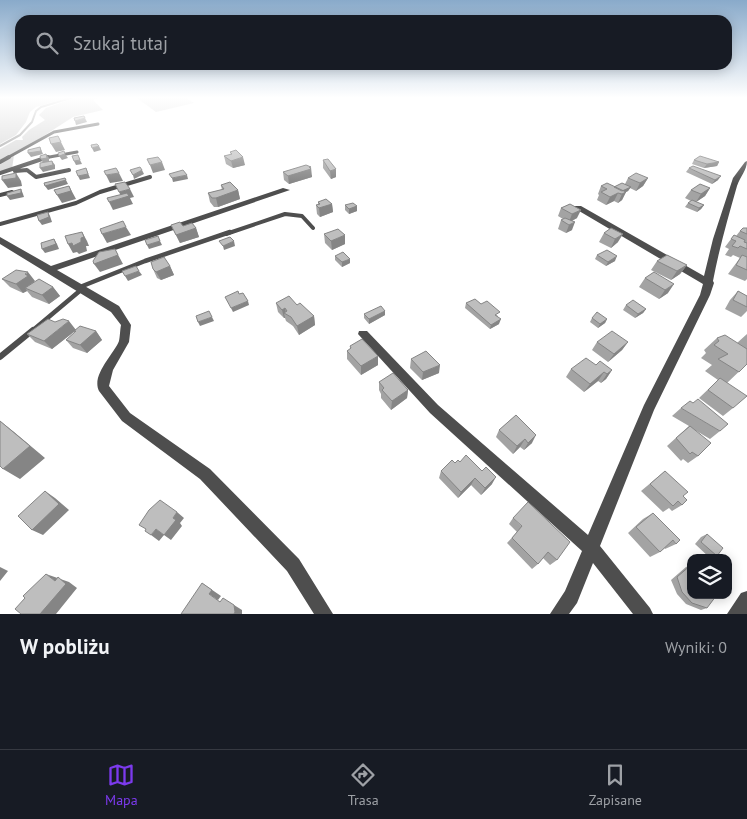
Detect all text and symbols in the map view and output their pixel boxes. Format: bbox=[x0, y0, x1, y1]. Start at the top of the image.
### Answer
search box bbox=[15, 15, 732, 70]
icon: search bbox=[33, 29, 61, 57]
text: Szukaj tutaj bbox=[73, 31, 168, 55]
map controls bbox=[687, 554, 732, 599]
button: layers bbox=[687, 554, 732, 599]
text: W pobliżu bbox=[20, 633, 109, 660]
text: Wyniki: 0 bbox=[665, 637, 727, 657]
tab: Mapa bbox=[105, 761, 138, 809]
tab: Trasa bbox=[348, 761, 379, 809]
tab: Zapisane bbox=[589, 761, 642, 809]

